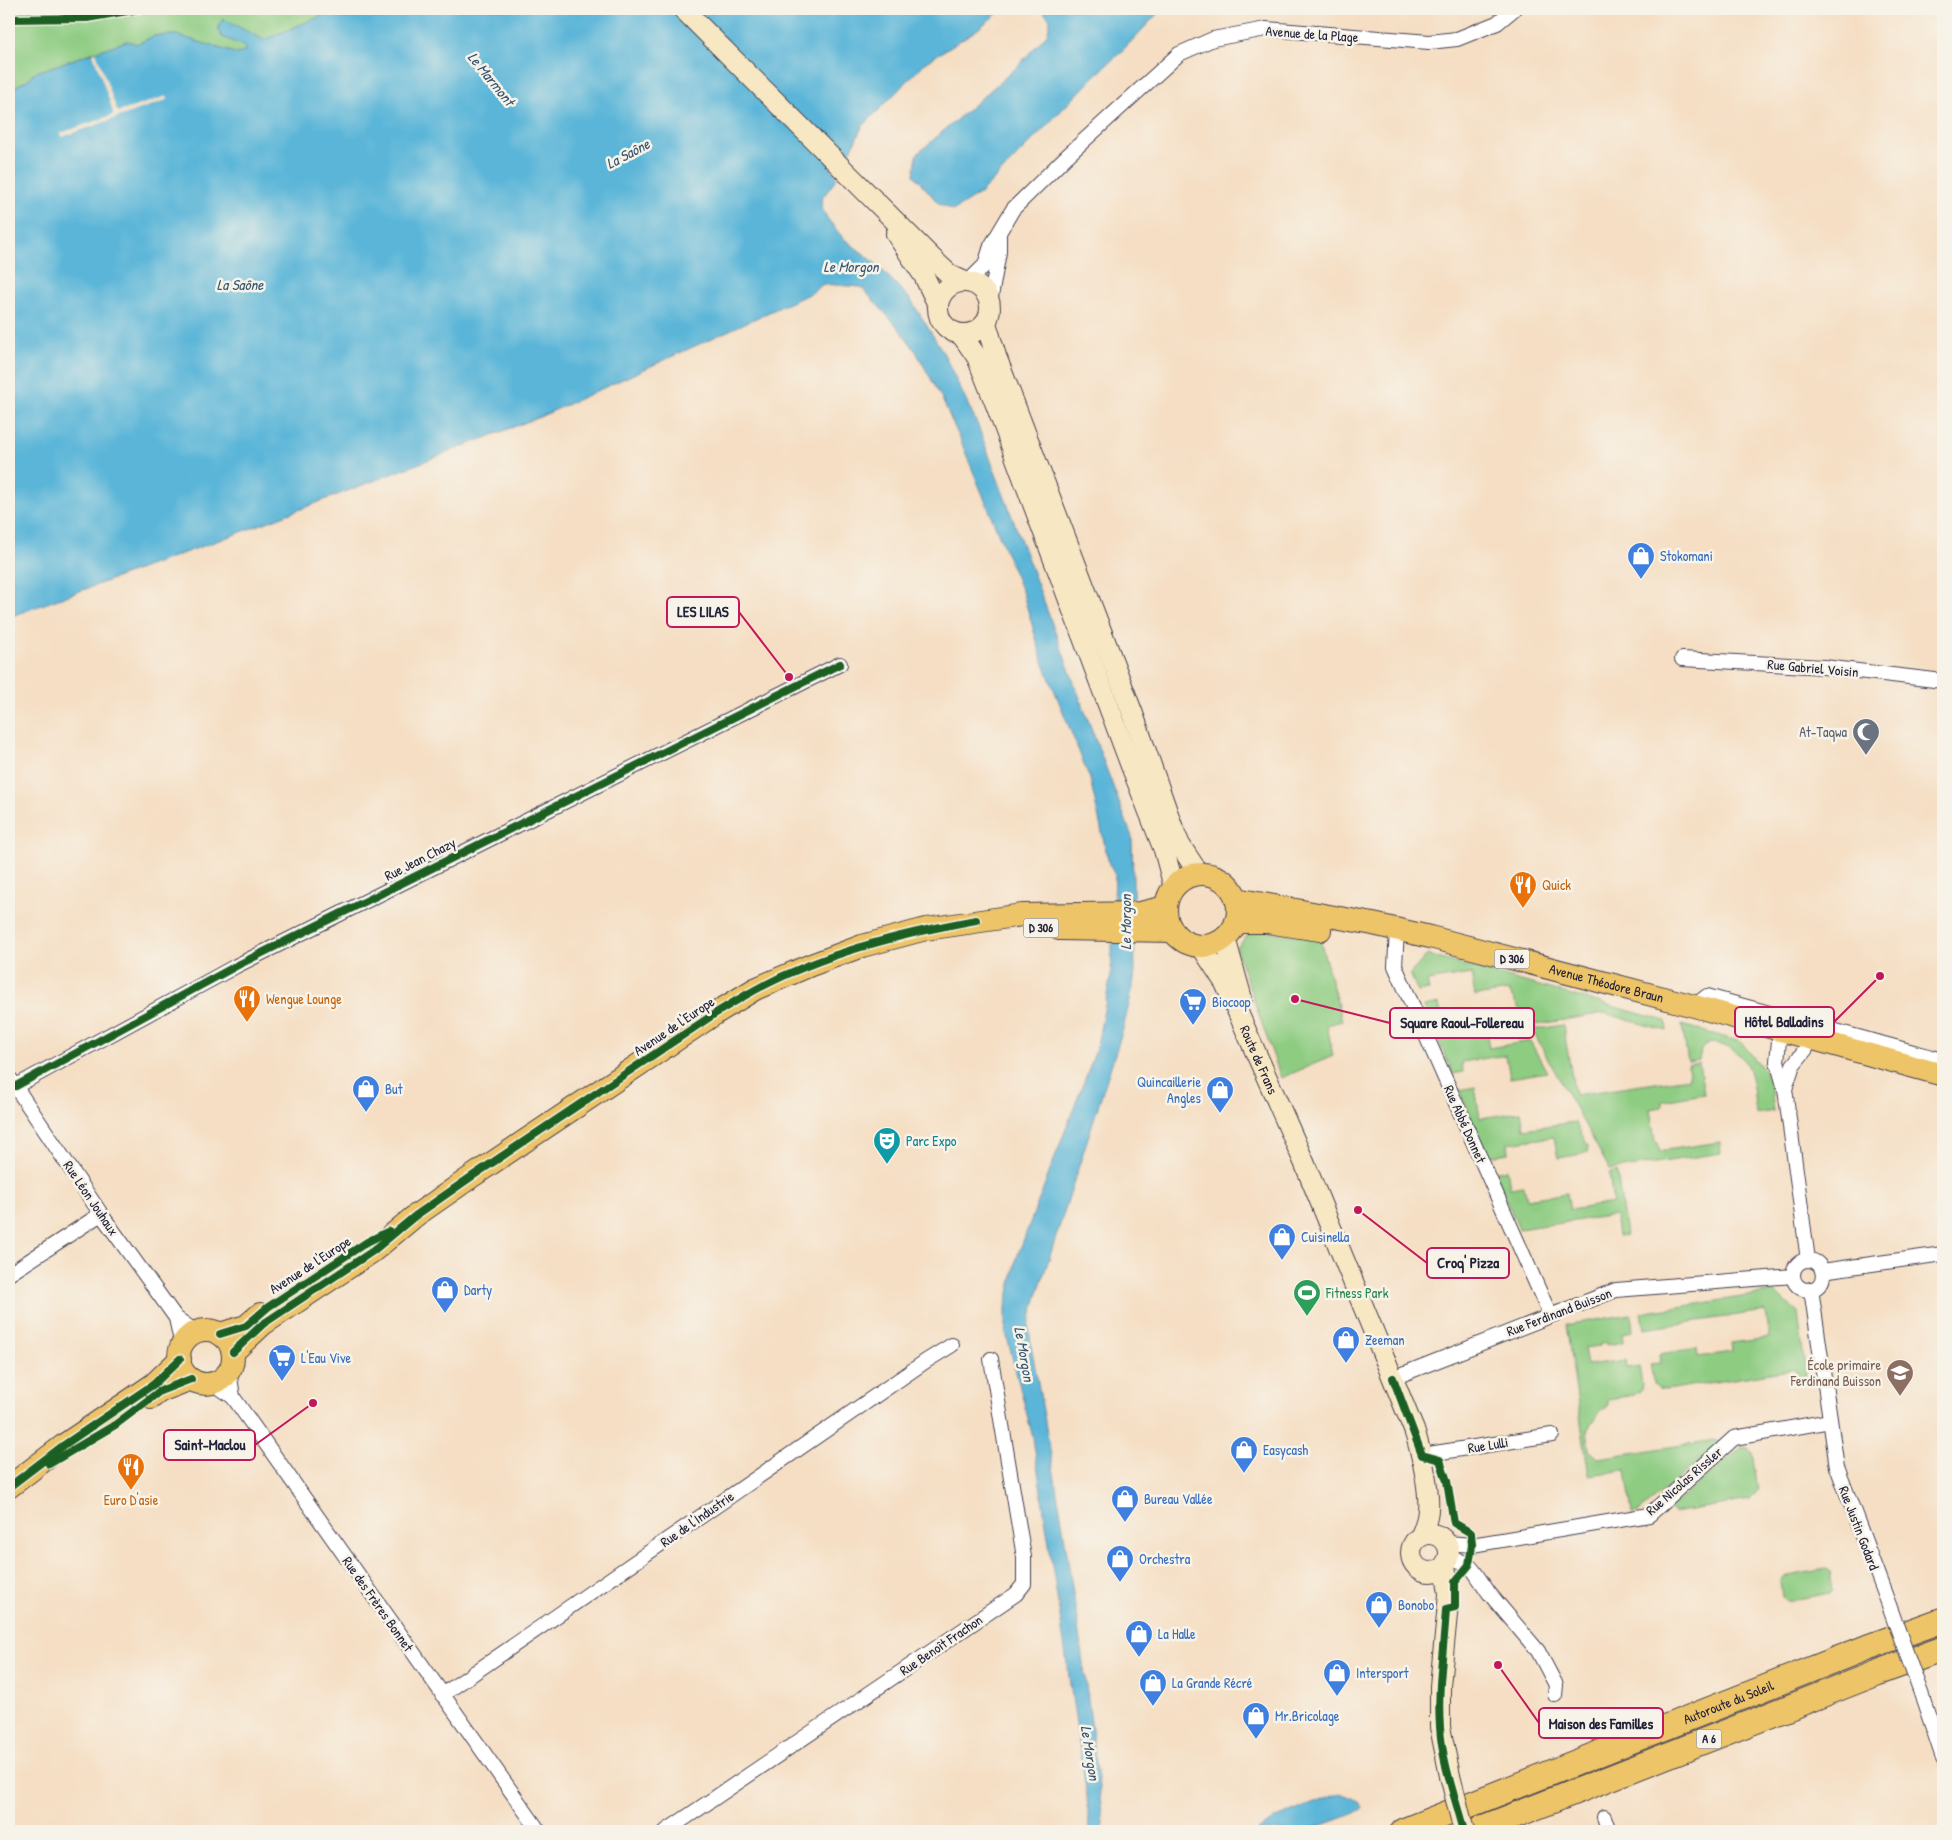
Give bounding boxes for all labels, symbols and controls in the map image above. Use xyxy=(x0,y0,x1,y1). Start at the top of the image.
street label: Avenue de la Plage xyxy=(1265,21,1360,47)
water label: Le Marmont xyxy=(463,47,521,112)
water label: La Saône xyxy=(602,133,654,174)
water label: Le Morgon xyxy=(823,256,880,277)
water label: La Saône xyxy=(217,274,264,295)
shop icon: Stokomani xyxy=(1626,541,1656,580)
place label: Stokomani xyxy=(1660,546,1713,565)
callout: LES LILAS xyxy=(667,597,739,627)
text: LES LILAS xyxy=(677,601,729,622)
street label: Rue Gabriel Voisin xyxy=(1767,654,1859,681)
mosque icon: At-Taqwa xyxy=(1851,717,1881,756)
place label: At-Taqwa xyxy=(1799,722,1848,742)
street label: Rue Jean Chazy xyxy=(381,832,459,886)
restaurant icon: Quick xyxy=(1508,870,1538,909)
place label: Quick xyxy=(1542,875,1571,894)
water label: Le Morgon xyxy=(1115,893,1136,950)
road number: D 306 xyxy=(1024,918,1058,938)
road number: D 306 xyxy=(1494,950,1530,969)
street label: Avenue Théodore Braun xyxy=(1547,959,1666,1007)
restaurant icon: Wengue Lounge xyxy=(232,984,262,1023)
supermarket icon: Biocoop xyxy=(1178,987,1208,1026)
place label: Wengue Lounge xyxy=(266,989,342,1009)
street label: Avenue de l'Europe xyxy=(630,991,719,1060)
place label: Biocoop xyxy=(1212,992,1251,1012)
callout: Hôtel Balladins xyxy=(1735,1007,1834,1037)
callout: Square Raoul-Follereau xyxy=(1390,1008,1534,1038)
text: Hôtel Balladins xyxy=(1744,1011,1824,1032)
text: Square Raoul-Follereau xyxy=(1400,1012,1525,1034)
street label: Route de Frans xyxy=(1236,1022,1283,1097)
place label: Quincaillerie Angles xyxy=(1137,1072,1201,1108)
shop icon: But xyxy=(351,1074,381,1113)
shop icon: Quincaillerie Angles xyxy=(1205,1075,1235,1114)
place label: But xyxy=(385,1079,403,1098)
street label: Rue Abbé Donnet xyxy=(1440,1082,1491,1166)
theatre icon: Parc Expo xyxy=(872,1126,902,1165)
place label: Parc Expo xyxy=(906,1131,957,1151)
street label: Rue Léon Jouhaux xyxy=(59,1157,123,1239)
shop icon: Cuisinella xyxy=(1267,1222,1297,1261)
place label: Cuisinella xyxy=(1301,1227,1350,1246)
street label: Avenue de l'Europe xyxy=(265,1231,355,1299)
callout: Croq' Pizza xyxy=(1427,1248,1509,1278)
text: Croq' Pizza xyxy=(1437,1252,1499,1274)
shop icon: Darty xyxy=(430,1275,460,1314)
sports icon: Fitness Park xyxy=(1292,1278,1322,1317)
place label: Darty xyxy=(464,1280,492,1300)
place label: Fitness Park xyxy=(1325,1283,1389,1302)
street label: Rue Ferdinand Buisson xyxy=(1504,1283,1614,1340)
water label: Le Morgon xyxy=(1009,1325,1040,1384)
shop icon: Zeeman xyxy=(1331,1325,1361,1364)
place label: Zeeman xyxy=(1365,1330,1405,1349)
supermarket icon: L'Eau Vive xyxy=(267,1343,297,1382)
place label: L'Eau Vive xyxy=(301,1348,352,1367)
place label: École primaire Ferdinand Buisson xyxy=(1790,1355,1881,1390)
school or university icon: École primaire Ferdinand Buisson xyxy=(1885,1358,1915,1397)
callout: Saint-Maclou xyxy=(164,1430,255,1460)
street label: Rue Lulli xyxy=(1466,1432,1510,1457)
text: Saint-Maclou xyxy=(175,1434,246,1455)
shop icon: Easycash xyxy=(1229,1435,1259,1474)
place label: Easycash xyxy=(1263,1440,1308,1460)
street label: Rue Nicolas Rissler xyxy=(1642,1442,1726,1519)
restaurant icon: Euro D'asie xyxy=(116,1452,146,1491)
street label: Rue Justin Godard xyxy=(1835,1483,1884,1573)
shop icon: Bureau Vallée xyxy=(1110,1484,1140,1523)
street label: Rue de l'Industrie xyxy=(656,1486,738,1551)
place label: Bureau Vallée xyxy=(1144,1489,1213,1508)
place label: Euro D'asie xyxy=(104,1490,159,1509)
shop icon: Orchestra xyxy=(1105,1544,1135,1583)
place label: Orchestra xyxy=(1139,1549,1191,1568)
street label: Rue des Frères Bonnet xyxy=(339,1552,418,1655)
shop icon: Bonobo xyxy=(1364,1590,1394,1629)
place label: Bonobo xyxy=(1398,1595,1434,1614)
street label: Rue Benoît Frachon xyxy=(896,1610,986,1679)
shop icon: La Halle xyxy=(1124,1619,1154,1658)
place label: La Halle xyxy=(1158,1624,1196,1643)
shop icon: Intersport xyxy=(1322,1658,1352,1697)
place label: Intersport xyxy=(1356,1663,1409,1683)
shop icon: La Grande Récré xyxy=(1138,1668,1168,1707)
place label: La Grande Récré xyxy=(1172,1673,1253,1692)
street label: Autoroute du Soleil xyxy=(1680,1675,1777,1728)
shop icon: Mr.Bricolage xyxy=(1241,1701,1271,1740)
place label: Mr.Bricolage xyxy=(1275,1706,1340,1726)
callout: Maison des Familles xyxy=(1539,1708,1663,1738)
text: Maison des Familles xyxy=(1549,1713,1653,1734)
water label: Le Morgon xyxy=(1076,1724,1105,1783)
road number: A 6 xyxy=(1696,1730,1722,1748)

